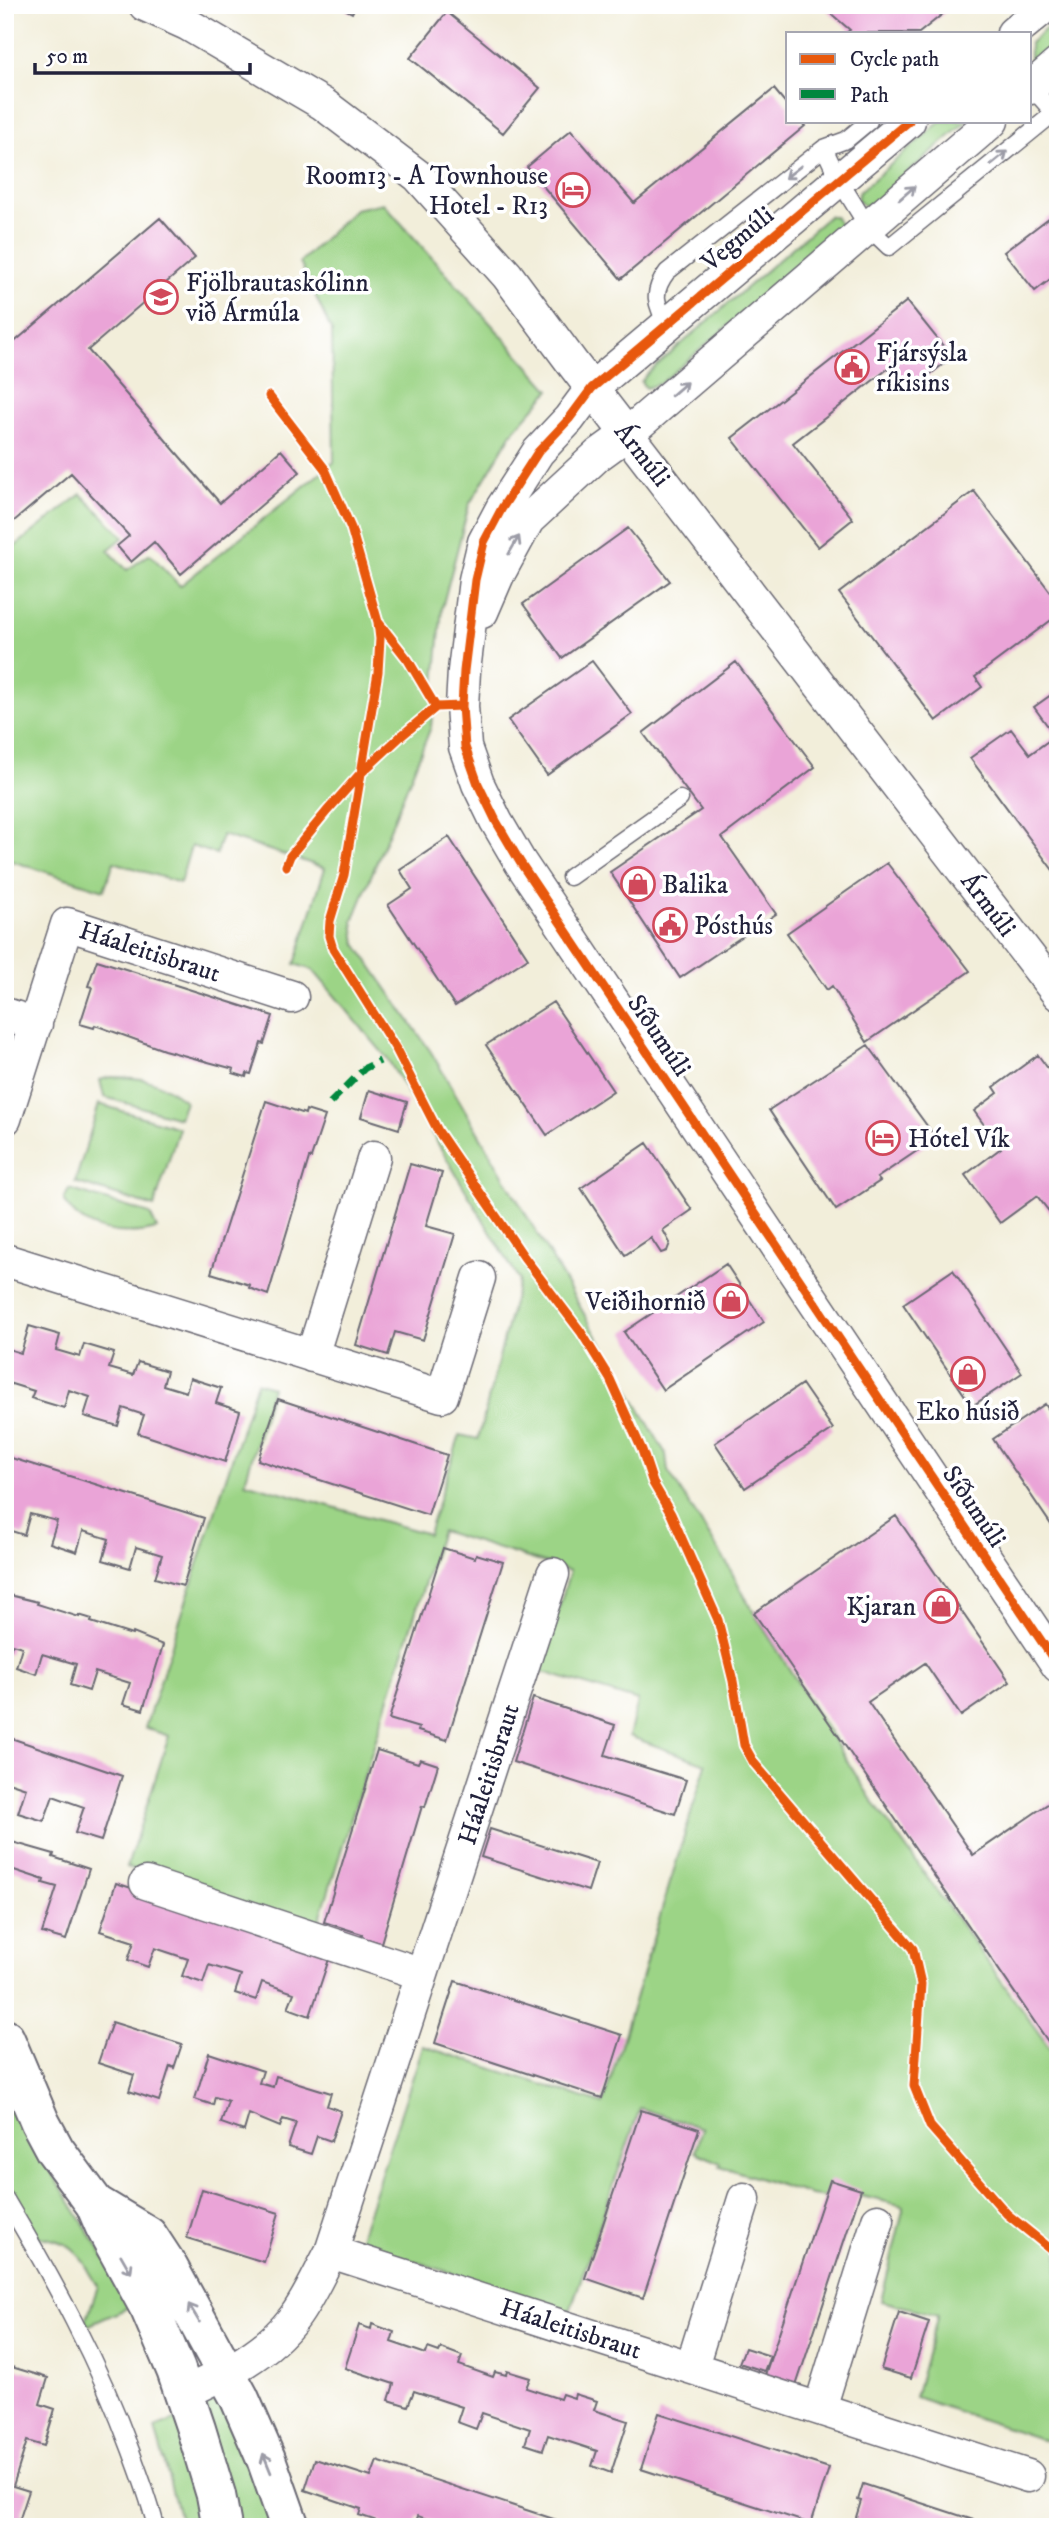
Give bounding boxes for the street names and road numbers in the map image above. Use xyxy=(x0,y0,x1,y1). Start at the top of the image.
street label: Vegmúli xyxy=(694,199,781,280)
street label: Ármúli xyxy=(606,415,678,494)
street label: Ármúli xyxy=(953,865,1024,944)
street label: Háaleitisbraut xyxy=(75,914,224,991)
street label: Síðumúli xyxy=(619,988,698,1083)
street label: Síðumúli xyxy=(934,1459,1013,1554)
street label: Háaleitisbraut xyxy=(451,1700,528,1849)
street label: Háaleitisbraut xyxy=(496,2291,645,2368)

